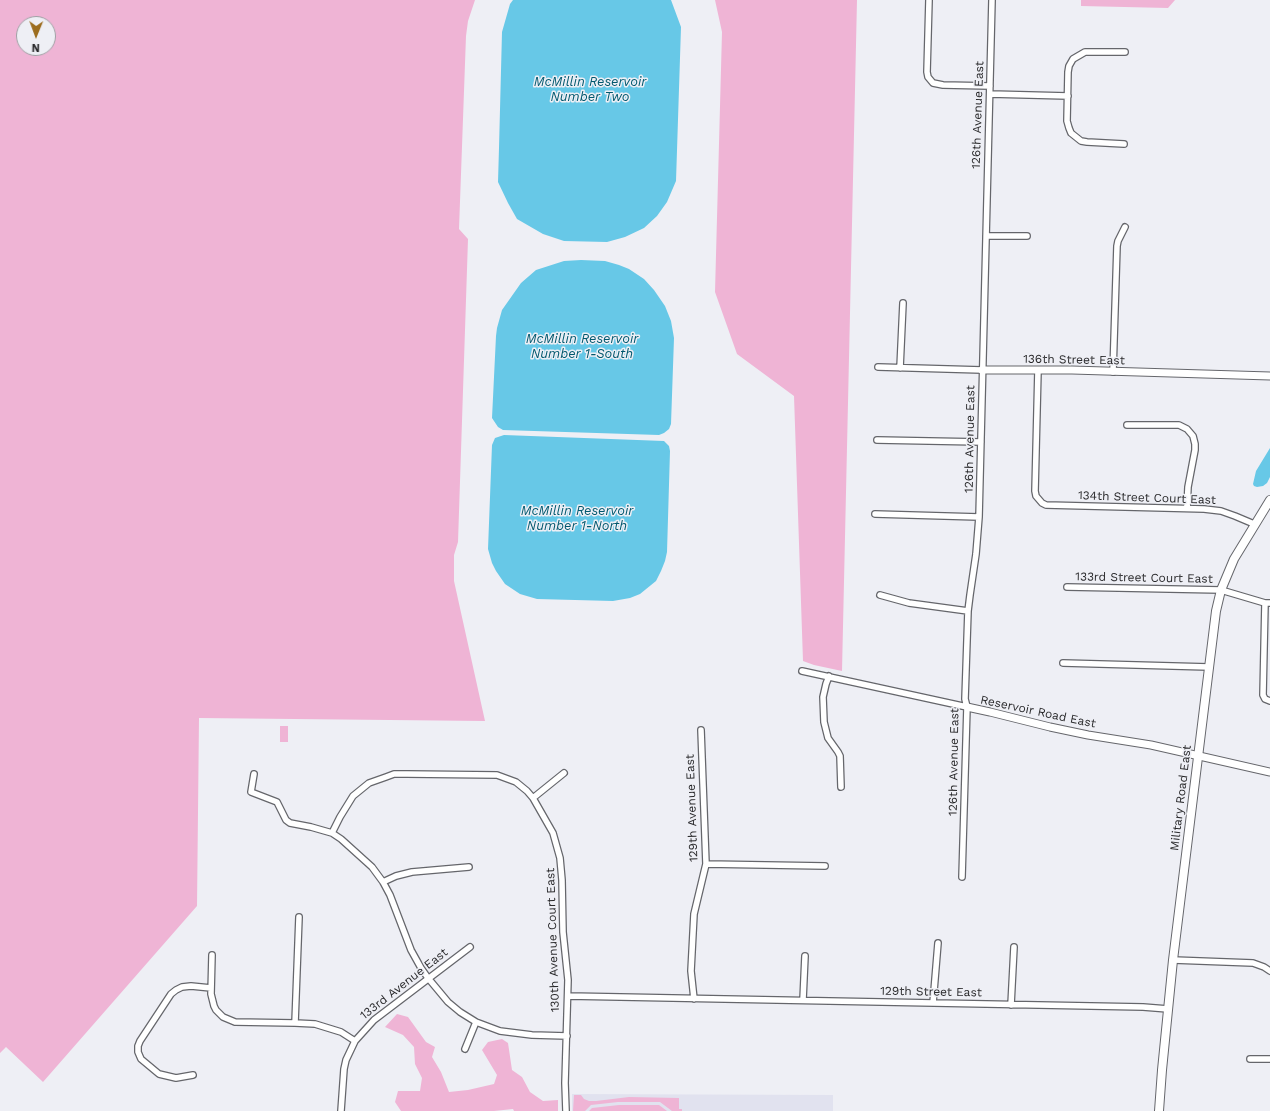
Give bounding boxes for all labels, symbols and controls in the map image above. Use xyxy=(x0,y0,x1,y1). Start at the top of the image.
north arrow xyxy=(16,16,56,56)
text: N xyxy=(32,41,40,54)
street label: 126th Avenue East xyxy=(969,61,987,169)
water label: McMillin Reservoir Number Two xyxy=(534,74,646,105)
water label: McMillin Reservoir Number 1-South xyxy=(526,331,638,362)
street label: 136th Street East xyxy=(1023,352,1125,368)
street label: 126th Avenue East xyxy=(962,385,978,493)
street label: 134th Street Court East xyxy=(1078,488,1216,508)
water label: McMillin Reservoir Number 1-North xyxy=(521,503,633,534)
street label: 133rd Street Court East xyxy=(1075,570,1213,586)
street label: Reservoir Road East xyxy=(979,693,1097,731)
street label: 126th Avenue East xyxy=(946,708,962,816)
street label: Military Road East xyxy=(1167,744,1195,852)
street label: 129th Avenue East xyxy=(683,754,701,862)
street label: 130th Avenue Court East xyxy=(543,868,563,1012)
street label: 133rd Avenue East xyxy=(357,945,451,1023)
street label: 129th Street East xyxy=(880,984,982,1000)

